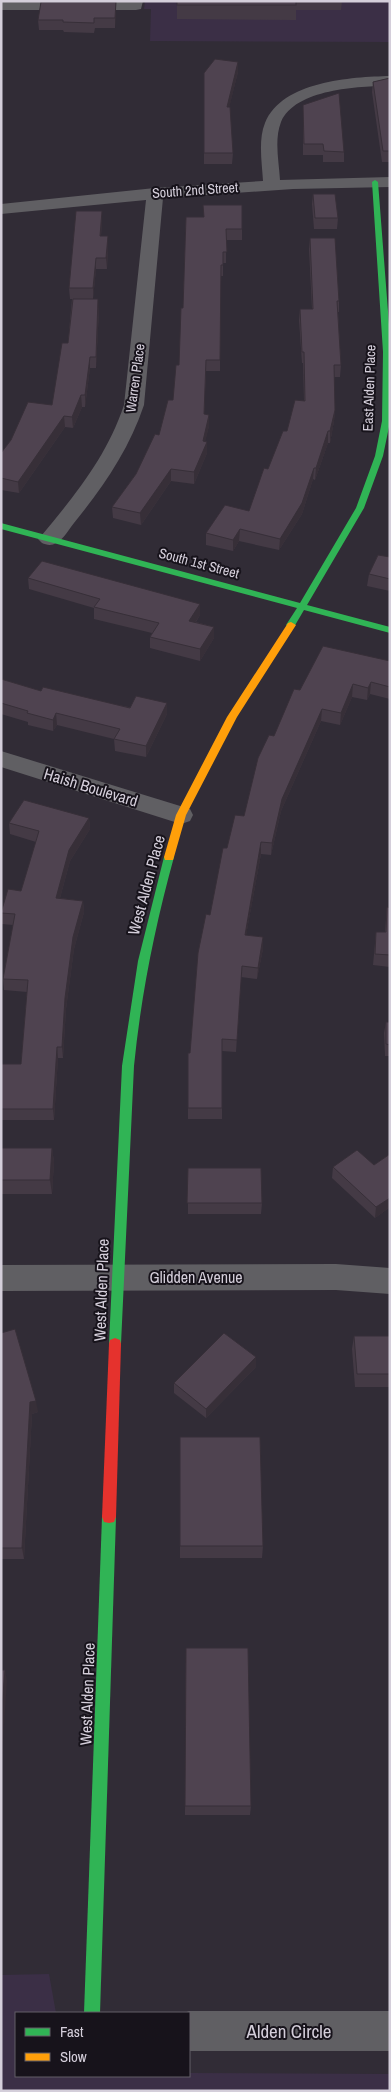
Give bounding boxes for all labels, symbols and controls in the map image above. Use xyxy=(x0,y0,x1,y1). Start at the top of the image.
street label: South 2nd Street xyxy=(151,178,239,202)
street label: Warren Place xyxy=(121,343,149,413)
street label: East Alden Place xyxy=(358,344,380,432)
street label: South 1st Street xyxy=(157,544,241,582)
street label: Haish Boulevard xyxy=(41,762,141,812)
street label: West Alden Place xyxy=(122,833,170,937)
street label: West Alden Place xyxy=(88,1238,114,1342)
street label: Glidden Avenue xyxy=(149,1266,243,1288)
street label: West Alden Place xyxy=(74,1642,100,1746)
legend xyxy=(15,2012,190,2077)
street label: Alden Circle xyxy=(246,2018,331,2044)
text: Fast xyxy=(60,2021,84,2042)
text: Slow xyxy=(60,2046,87,2067)

